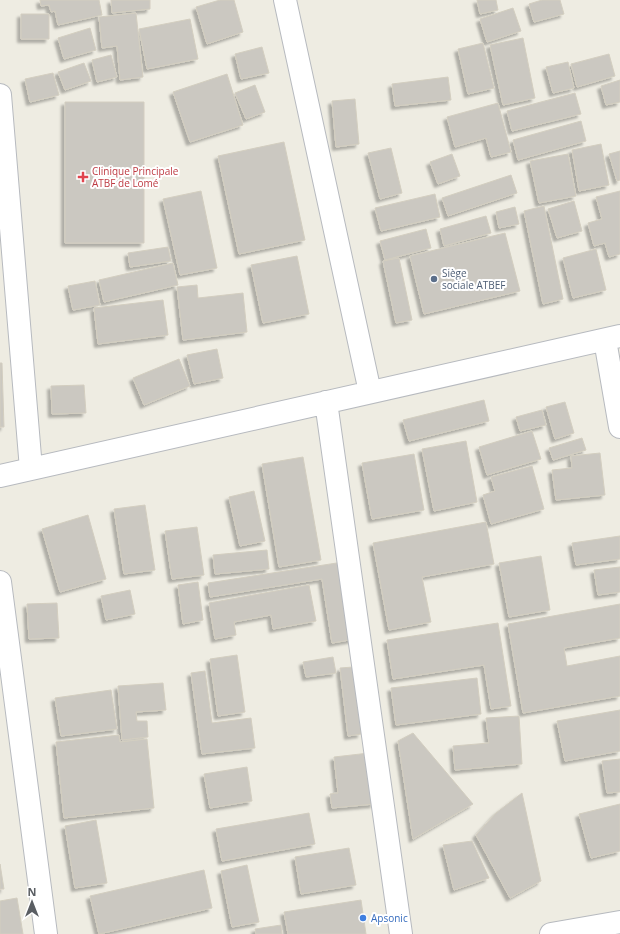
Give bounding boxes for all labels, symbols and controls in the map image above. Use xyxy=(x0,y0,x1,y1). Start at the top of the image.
place label: Clinique Principale ATBF de Lomé xyxy=(92,164,179,190)
marker: Clinique Principale ATBF de Lomé xyxy=(77,171,89,183)
place label: Siège sociale ATBEF xyxy=(442,266,505,292)
marker: Siège sociale ATBEF xyxy=(429,274,439,284)
north arrow xyxy=(12,882,52,922)
text: N xyxy=(28,884,36,899)
place label: Apsonic xyxy=(371,911,408,925)
marker: Apsonic xyxy=(358,913,368,923)

